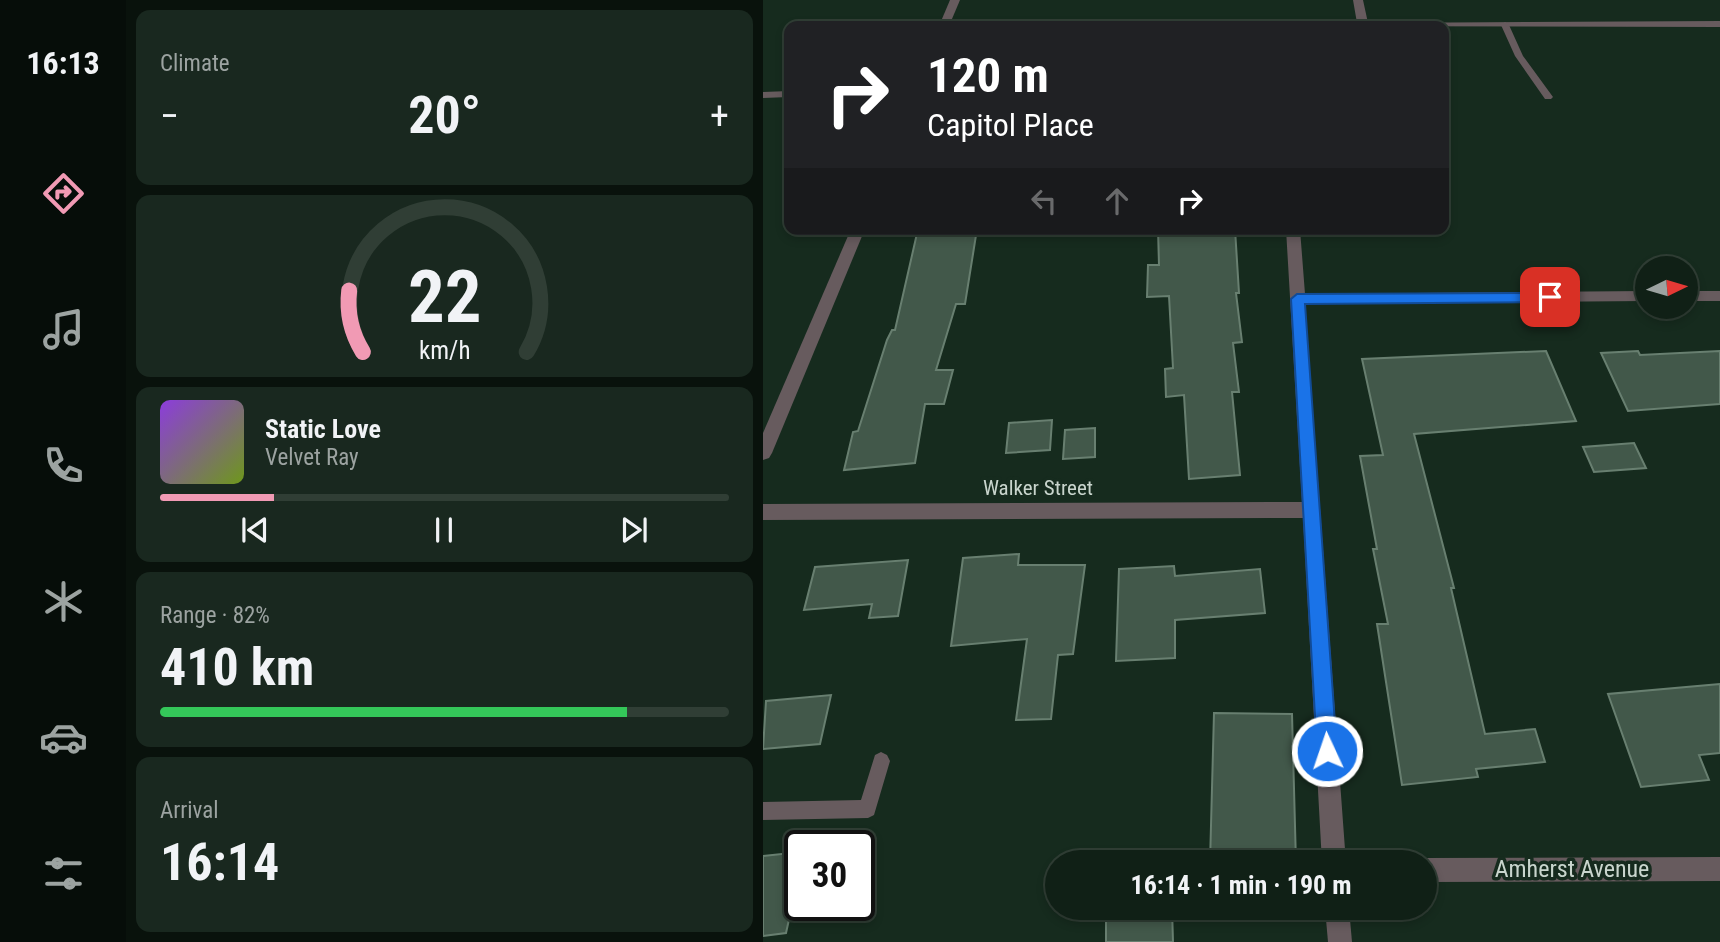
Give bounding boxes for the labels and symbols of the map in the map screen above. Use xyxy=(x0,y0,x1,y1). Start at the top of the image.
north arrow xyxy=(1635,256,1697,318)
pin xyxy=(1520,267,1580,327)
street label: Walker Street xyxy=(983,476,1093,500)
position arrow xyxy=(1290,714,1364,788)
speed limit sign: 30 xyxy=(784,830,875,921)
street label: Amherst Avenue xyxy=(1495,855,1649,883)

